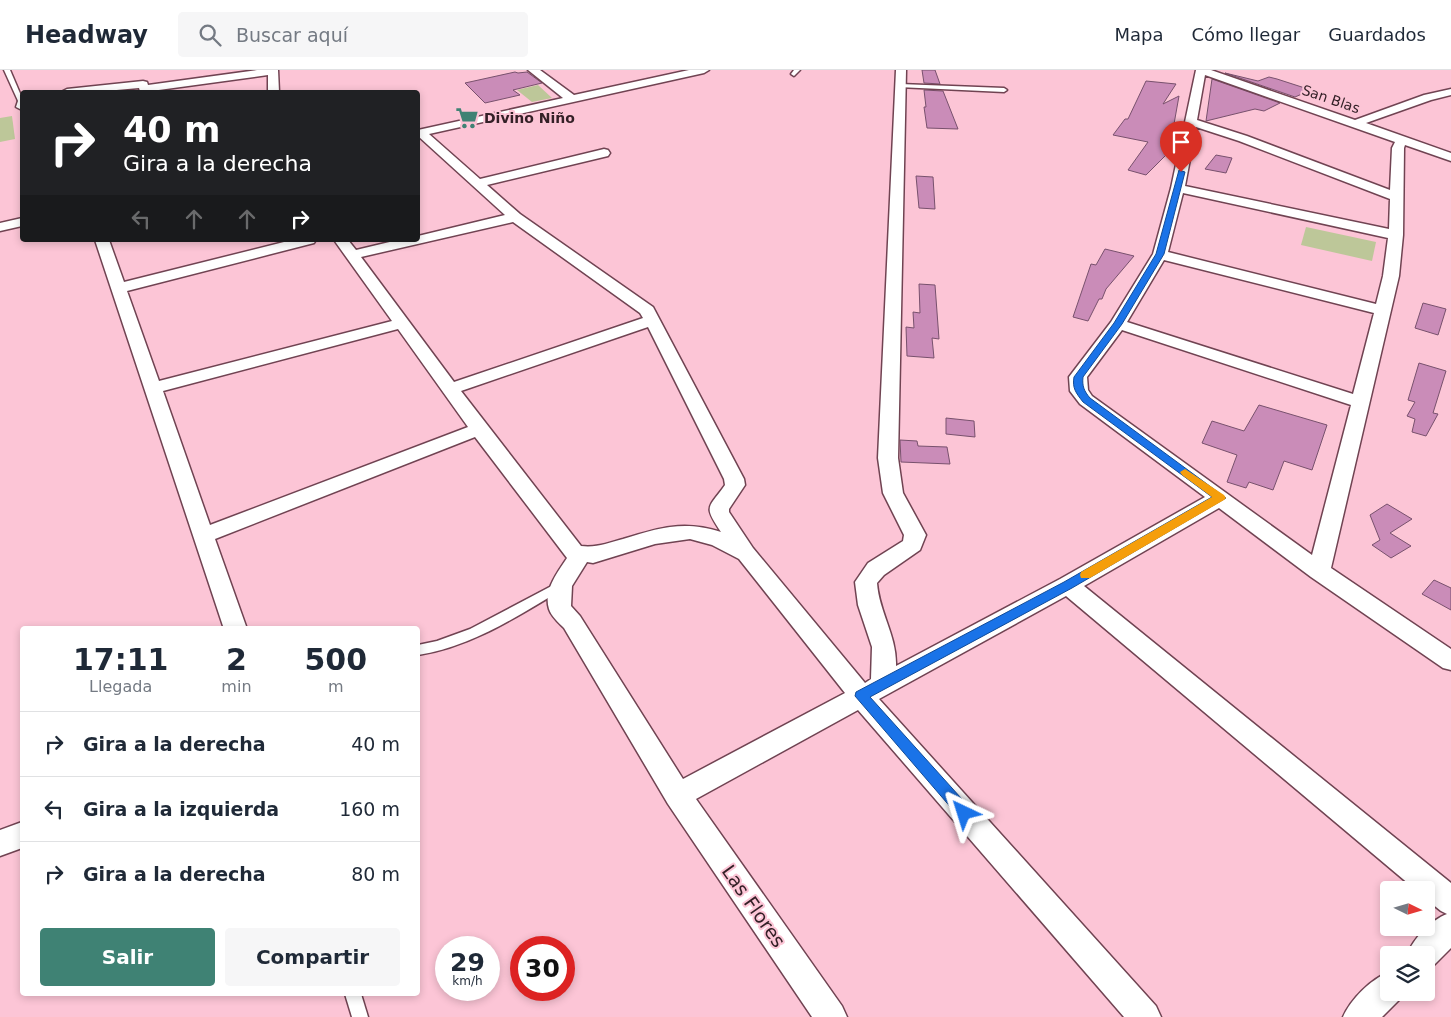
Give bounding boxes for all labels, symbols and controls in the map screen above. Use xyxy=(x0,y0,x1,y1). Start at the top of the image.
search box xyxy=(178,12,528,57)
text: Headway xyxy=(25,21,148,49)
icon: search xyxy=(196,21,224,49)
text: Buscar aquí xyxy=(236,24,348,46)
text: Mapa xyxy=(1114,24,1163,45)
text: Cómo llegar xyxy=(1191,24,1300,45)
text: Guardados xyxy=(1328,24,1426,45)
street label: San Blas xyxy=(1300,82,1362,116)
supermarket icon: Divino Niño xyxy=(454,105,480,131)
icon: right xyxy=(40,110,105,175)
text: 40 m xyxy=(123,110,220,150)
place label: Divino Niño xyxy=(484,110,575,126)
pin xyxy=(1160,121,1202,172)
icon: arrive xyxy=(1167,128,1195,156)
text: Gira a la derecha xyxy=(123,151,312,176)
icon: left xyxy=(127,205,155,233)
icon: ahead xyxy=(180,205,208,233)
icon: ahead xyxy=(233,205,261,233)
icon: right xyxy=(286,205,314,233)
text: 17:11 xyxy=(73,642,168,677)
text: 2 xyxy=(226,642,247,677)
text: 500 xyxy=(304,642,367,677)
text: Llegada xyxy=(89,677,152,696)
text: min xyxy=(221,677,252,696)
text: m xyxy=(328,677,344,696)
icon: right xyxy=(40,730,68,758)
text: Gira a la derecha xyxy=(83,733,266,755)
text: 40 m xyxy=(351,733,400,755)
position arrow xyxy=(937,786,989,838)
icon: left xyxy=(40,795,68,823)
text: Gira a la izquierda xyxy=(83,798,279,820)
text: 160 m xyxy=(339,798,400,820)
icon: right xyxy=(40,860,68,888)
street label: Las Flores xyxy=(718,861,790,951)
text: Gira a la derecha xyxy=(83,863,266,885)
text: 80 m xyxy=(351,863,400,885)
north arrow xyxy=(1380,881,1435,936)
map controls xyxy=(1380,881,1435,1001)
button: Salir xyxy=(40,928,215,986)
button: Compartir xyxy=(225,928,400,986)
speed limit sign: 30 xyxy=(510,936,575,1001)
button: layers xyxy=(1380,946,1435,1001)
text: 29 xyxy=(450,948,485,977)
text: km/h xyxy=(452,974,483,988)

